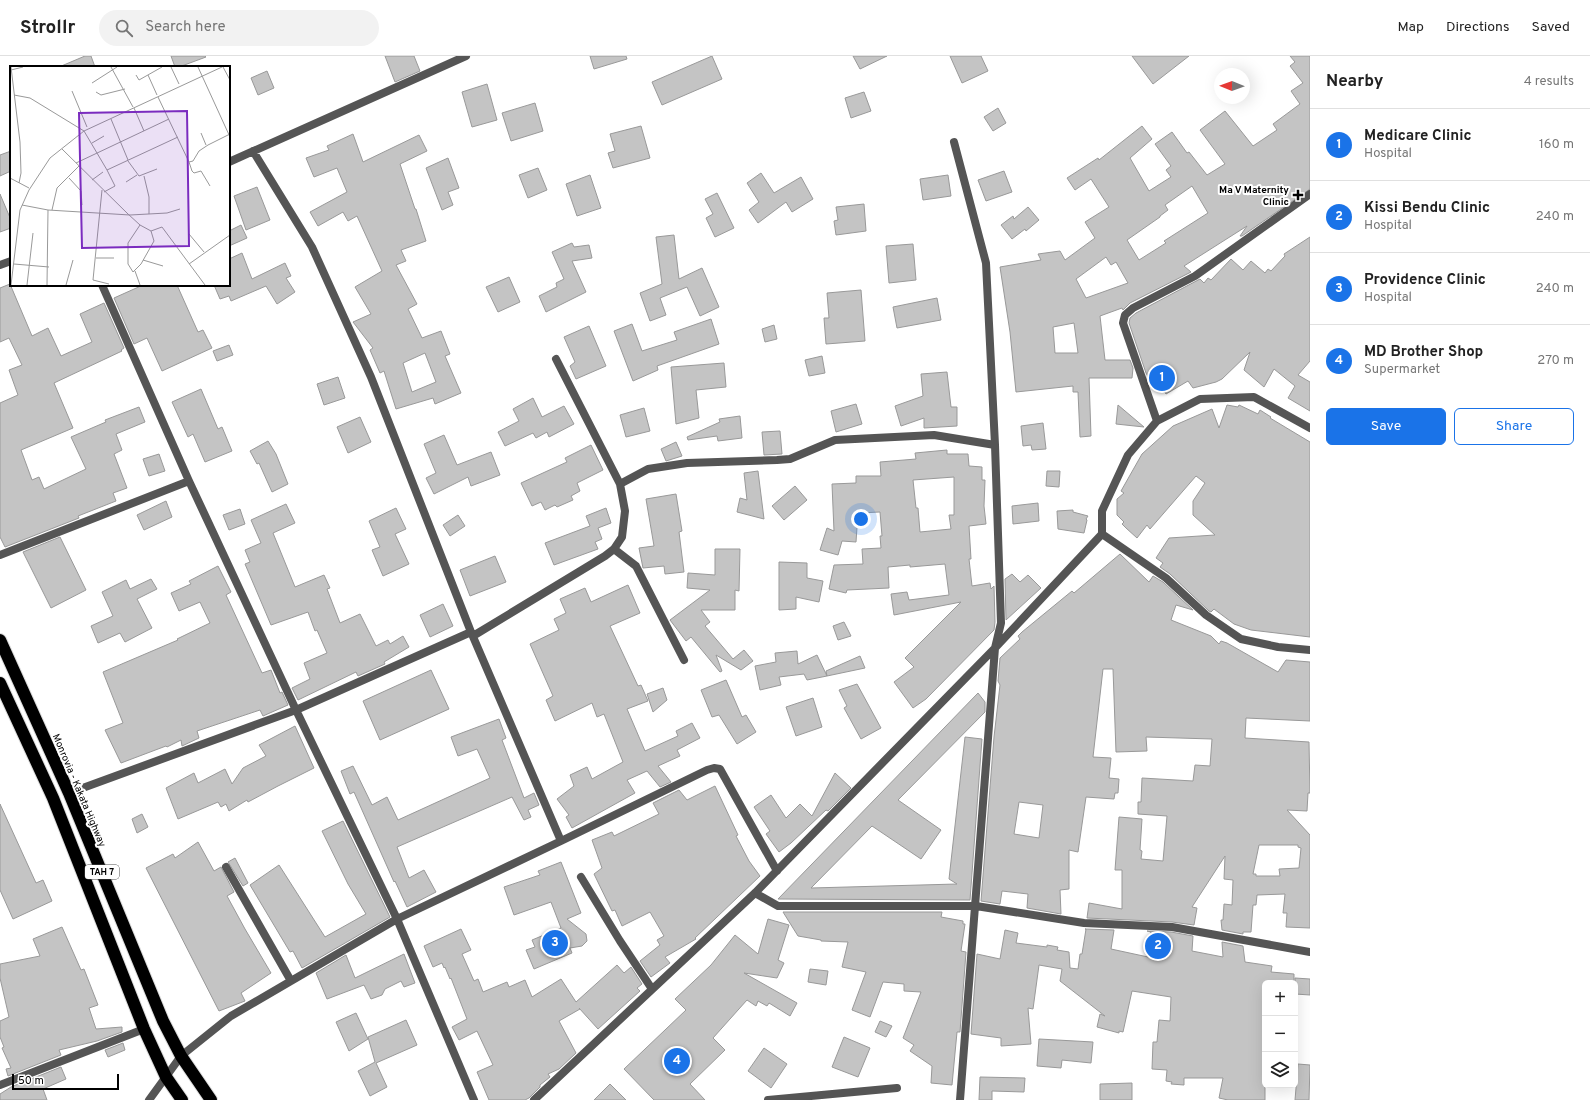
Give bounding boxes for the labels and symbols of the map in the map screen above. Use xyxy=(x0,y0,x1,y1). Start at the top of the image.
inset map xyxy=(10,66,230,286)
north arrow xyxy=(1214,68,1250,104)
place label: Ma V Maternity Clinic xyxy=(1219,184,1289,209)
marker: Ma V Maternity Clinic xyxy=(1292,189,1304,201)
pin: 1 xyxy=(1149,363,1175,393)
your location xyxy=(851,509,871,529)
street label: Monrovia - Kakata Highway xyxy=(49,732,108,849)
road number: TAH 7 xyxy=(85,865,119,879)
pin: 3 xyxy=(542,928,568,958)
pin: 2 xyxy=(1145,931,1171,961)
pin: 4 xyxy=(664,1046,690,1076)
scale bar xyxy=(12,1072,119,1091)

